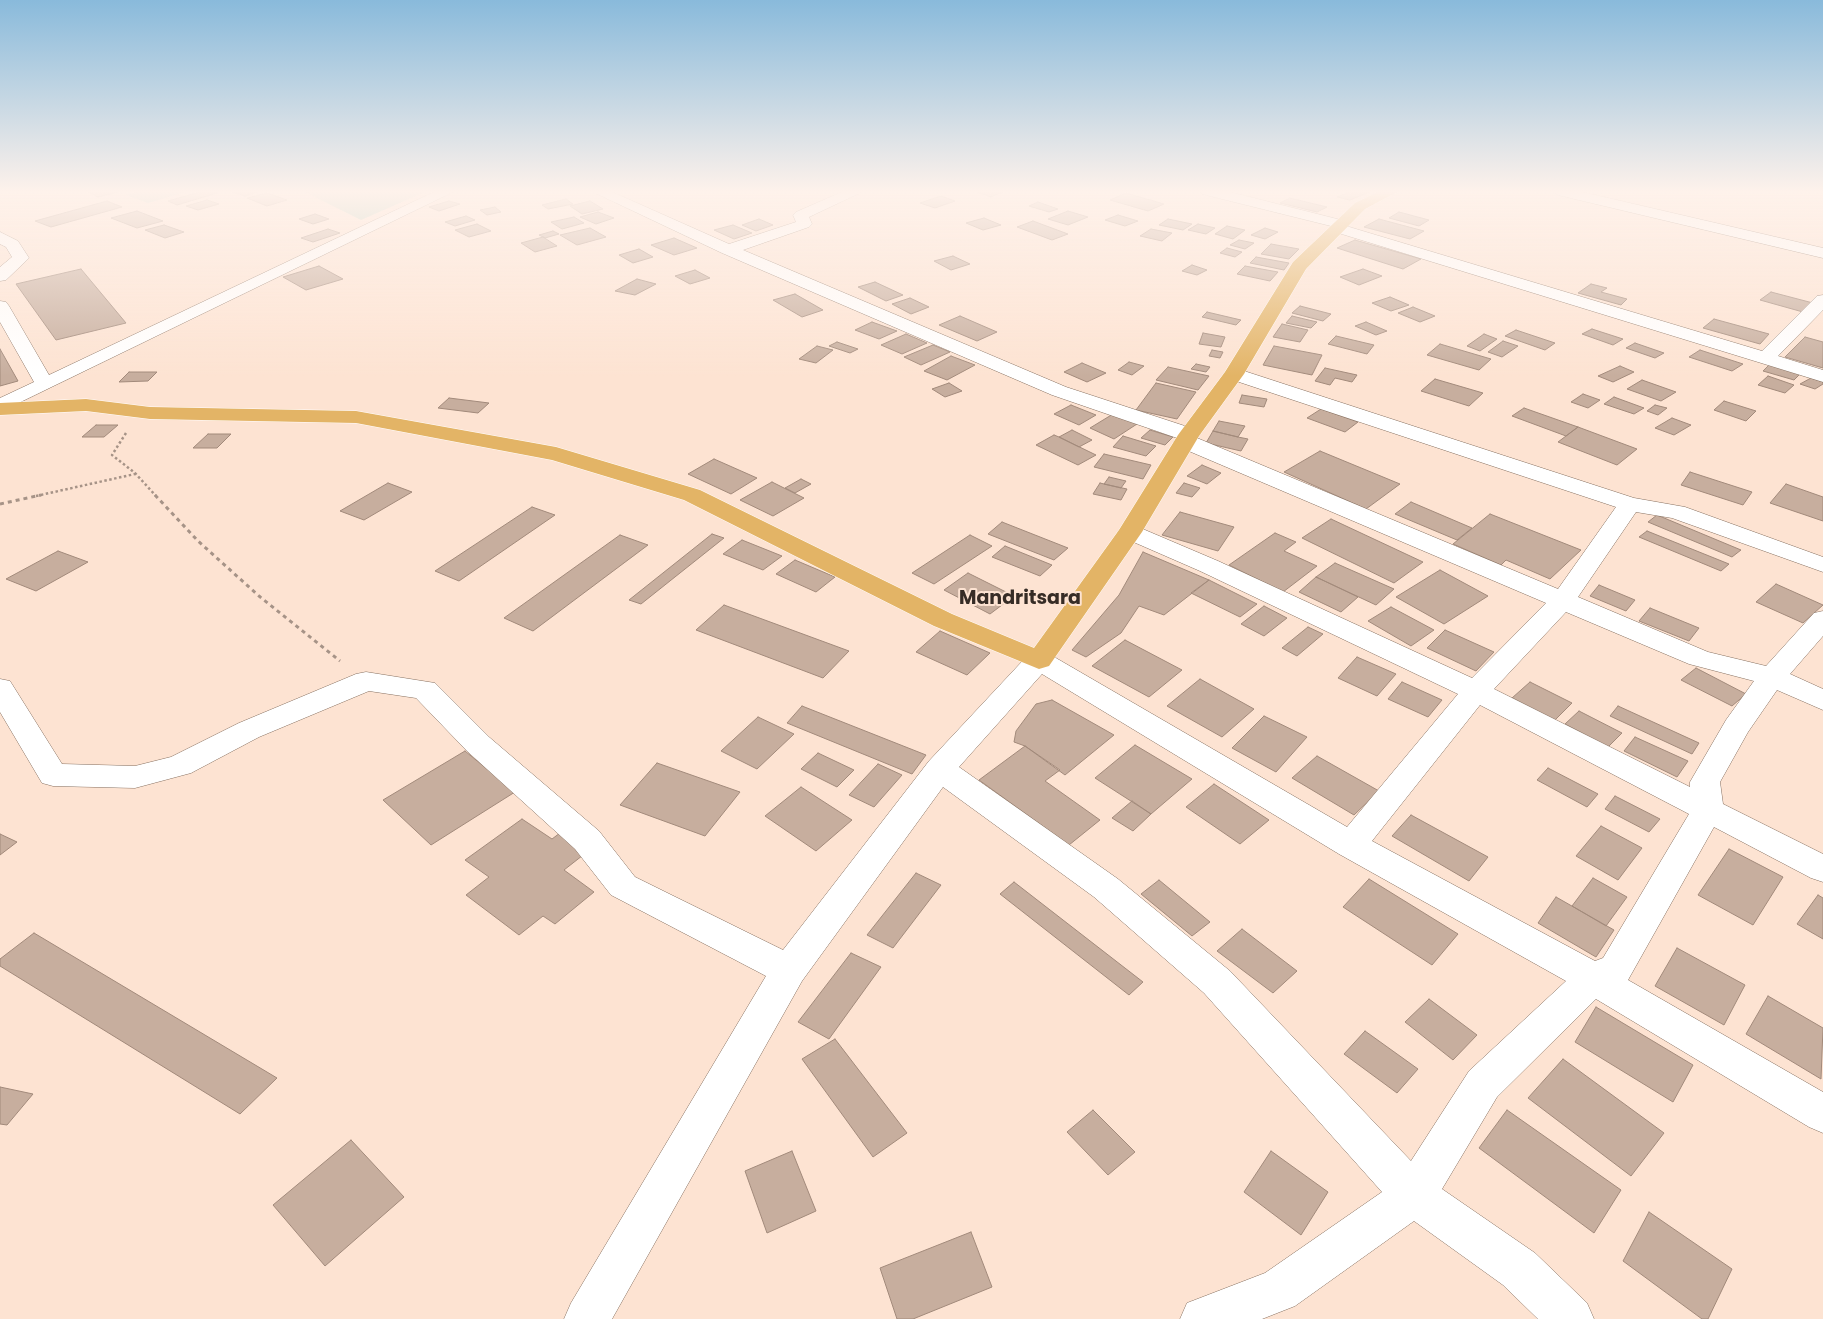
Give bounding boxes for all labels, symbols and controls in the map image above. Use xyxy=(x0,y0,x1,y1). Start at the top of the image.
district label: Mandritsara xyxy=(959,588,1081,610)

